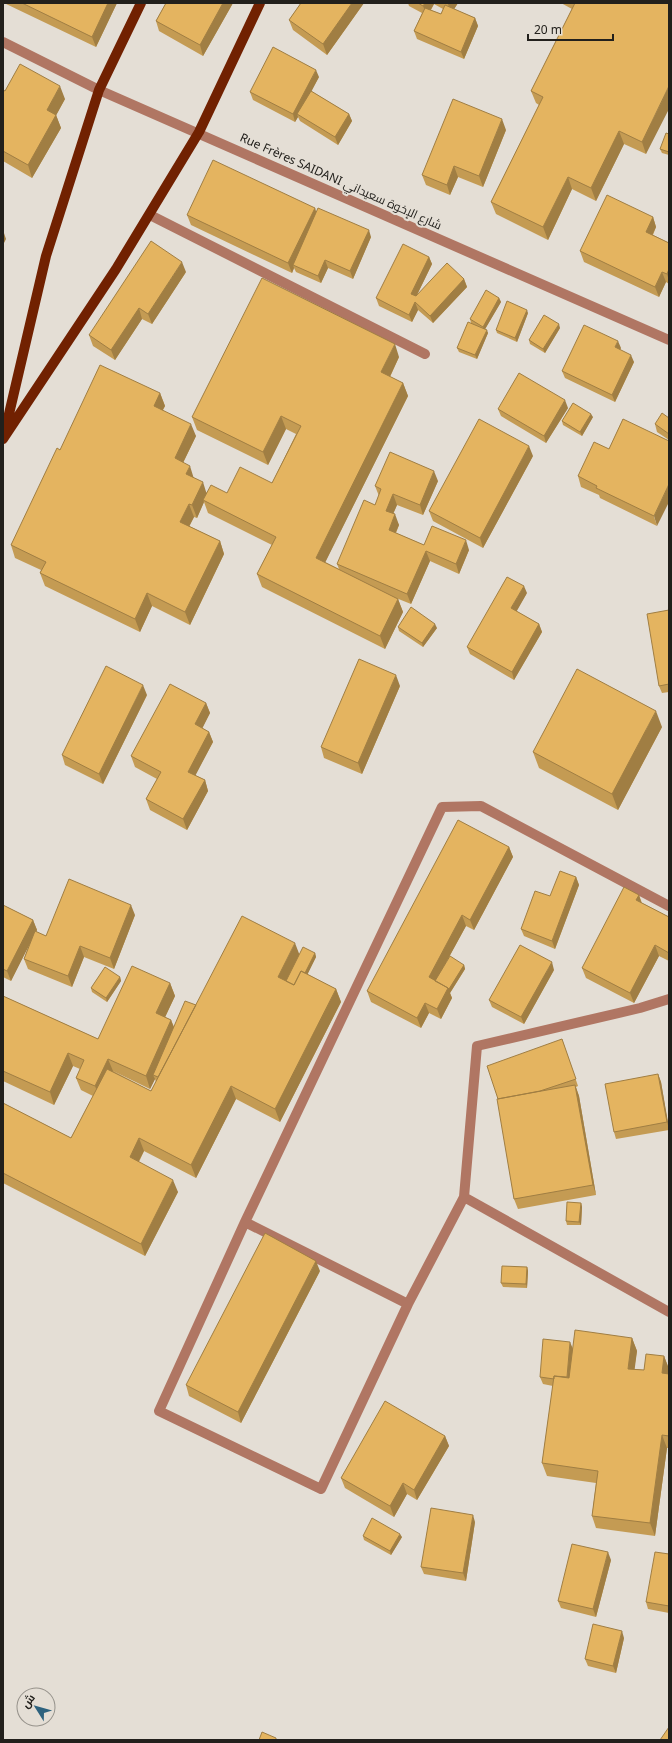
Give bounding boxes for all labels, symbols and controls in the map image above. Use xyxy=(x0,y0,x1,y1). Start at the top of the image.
scale bar xyxy=(528,16,613,42)
text: 20 m xyxy=(534,21,562,38)
street label: Rue Frères SAIDANI شارع الإخوة سعيداني xyxy=(237,129,445,235)
north arrow xyxy=(16,1687,56,1727)
text: ش xyxy=(17,1691,38,1711)

